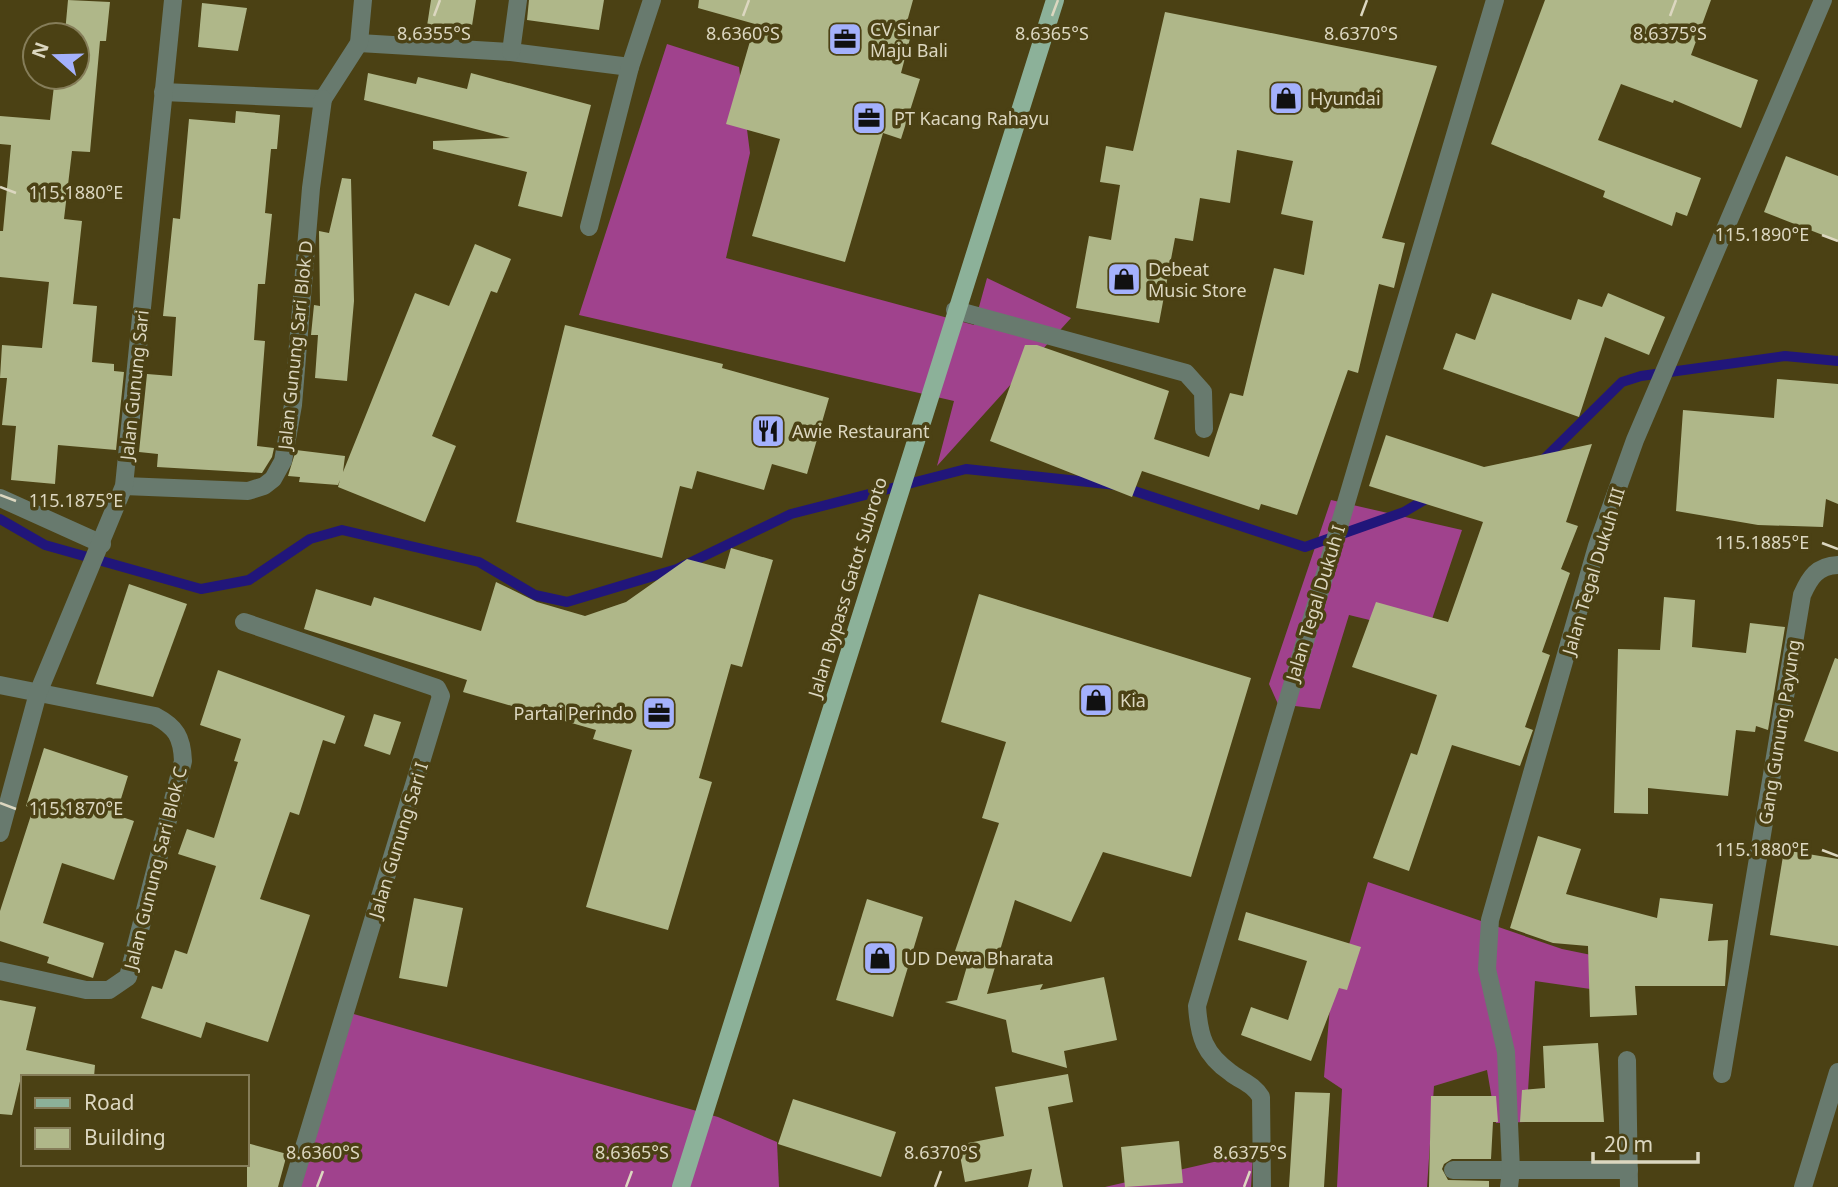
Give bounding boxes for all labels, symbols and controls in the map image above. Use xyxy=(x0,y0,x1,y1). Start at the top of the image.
place label: CV Sinar Maju Bali xyxy=(870,17,948,62)
office icon: CV Sinar Maju Bali xyxy=(826,20,864,58)
north arrow xyxy=(21,21,91,91)
text: 8.6355°S xyxy=(397,21,471,45)
text: 8.6360°S xyxy=(706,21,780,45)
text: 8.6365°S xyxy=(1015,21,1089,45)
text: 8.6370°S xyxy=(1324,21,1398,45)
text: 8.6375°S xyxy=(1633,21,1707,45)
text: N xyxy=(25,38,55,62)
shop icon: Hyundai xyxy=(1267,79,1305,117)
place label: Hyundai xyxy=(1310,86,1381,110)
office icon: PT Kacang Rahayu xyxy=(850,99,888,137)
place label: PT Kacang Rahayu xyxy=(894,106,1049,130)
text: 115.1880°E xyxy=(29,180,123,204)
text: 115.1890°E xyxy=(1715,222,1809,246)
street label: Jalan Gunung Sari Blok D xyxy=(272,239,318,453)
place label: Debeat Music Store xyxy=(1148,257,1247,302)
shop icon: Debeat Music Store xyxy=(1105,260,1143,298)
street label: Jalan Gunung Sari xyxy=(114,309,154,463)
restaurant icon: Awie Restaurant xyxy=(749,412,787,450)
place label: Awie Restaurant xyxy=(792,419,930,443)
street label: Jalan Bypass Gatot Subroto xyxy=(802,474,892,702)
street label: Jalan Tegal Dukuh III xyxy=(1555,484,1630,660)
text: 115.1875°E xyxy=(29,488,123,512)
street label: Jalan Tegal Dukuh I xyxy=(1279,522,1350,686)
text: 115.1885°E xyxy=(1715,530,1809,554)
street label: Gang Gunung Payung xyxy=(1753,638,1805,826)
shop icon: Kia xyxy=(1077,681,1115,719)
place label: Kia xyxy=(1120,688,1146,712)
office icon: Partai Perindo xyxy=(640,694,678,732)
place label: Partai Perindo xyxy=(513,701,634,725)
street label: Jalan Gunung Sari I xyxy=(362,759,433,923)
street label: Jalan Gunung Sari Blok C xyxy=(118,764,192,974)
text: 115.1870°E xyxy=(29,796,123,820)
text: 115.1880°E xyxy=(1715,837,1809,861)
shop icon: UD Dewa Bharata xyxy=(861,939,899,977)
place label: UD Dewa Bharata xyxy=(904,946,1054,970)
legend xyxy=(21,1075,248,1166)
text: Road xyxy=(84,1088,134,1116)
scale bar xyxy=(1593,1120,1698,1164)
text: Building xyxy=(84,1123,166,1151)
text: 20 m xyxy=(1604,1130,1653,1158)
text: 8.6360°S xyxy=(286,1140,360,1164)
text: 8.6365°S xyxy=(595,1140,669,1164)
text: 8.6370°S xyxy=(904,1140,978,1164)
text: 8.6375°S xyxy=(1213,1140,1287,1164)

